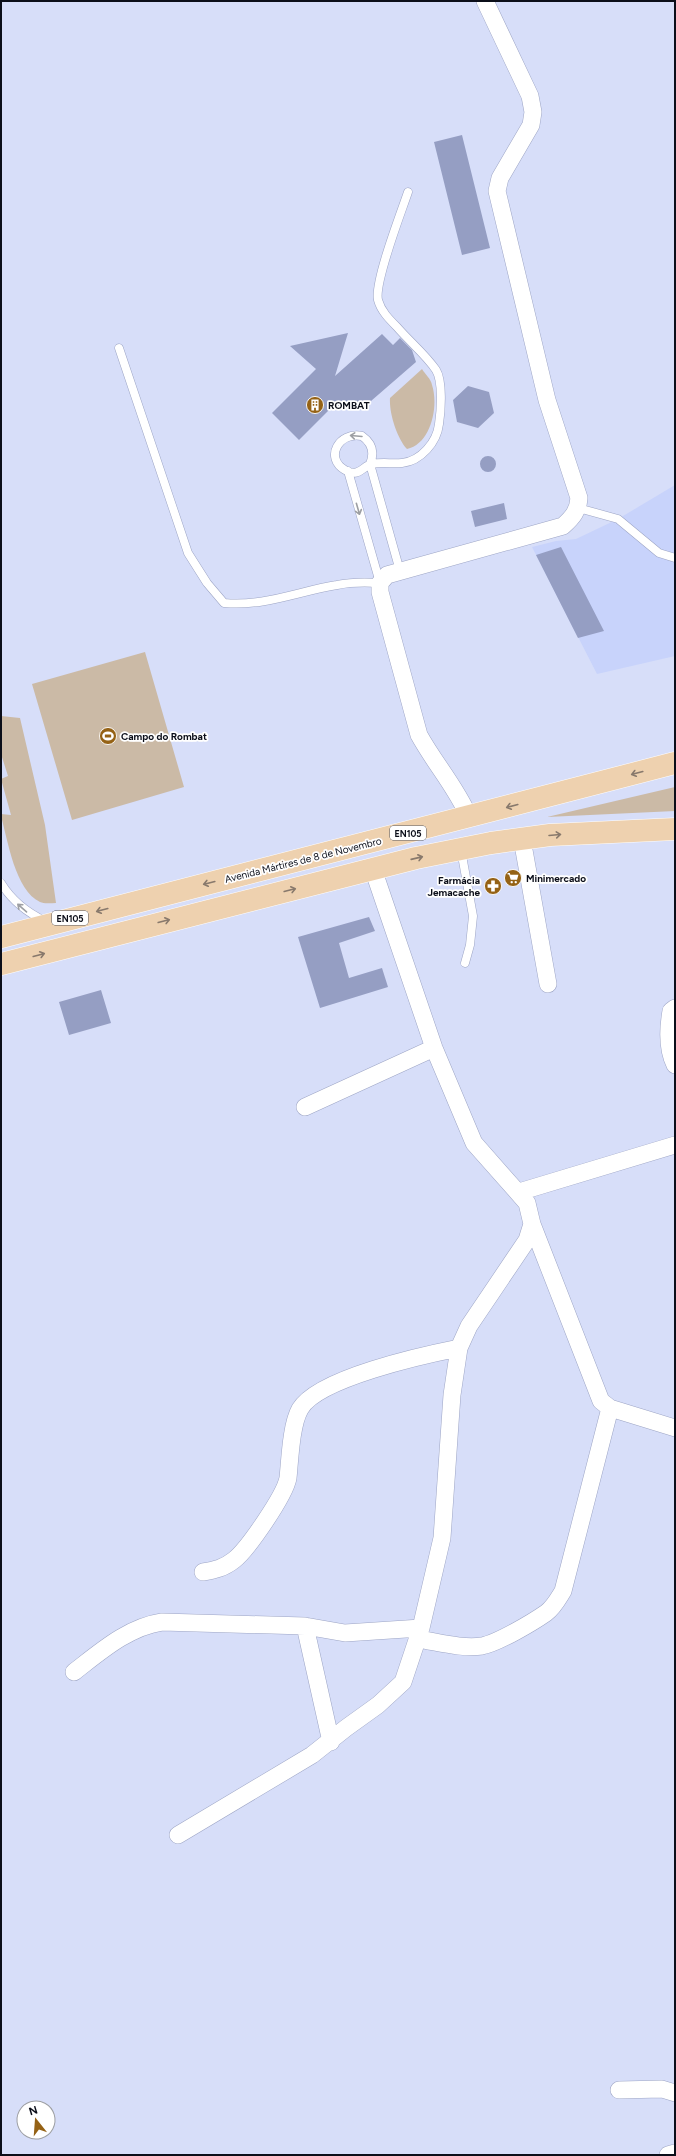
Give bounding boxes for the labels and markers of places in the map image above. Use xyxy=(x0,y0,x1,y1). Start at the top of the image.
building icon: ROMBAT xyxy=(305,395,325,415)
place label: ROMBAT xyxy=(328,399,370,412)
sports icon: Campo do Rombat xyxy=(98,726,118,746)
place label: Campo do Rombat xyxy=(121,730,207,743)
supermarket icon: Minimercado xyxy=(503,868,523,888)
place label: Minimercado xyxy=(526,872,586,885)
place label: Farmácia Jemacache xyxy=(427,874,480,899)
pharmacy icon: Farmácia Jemacache xyxy=(483,876,503,896)

